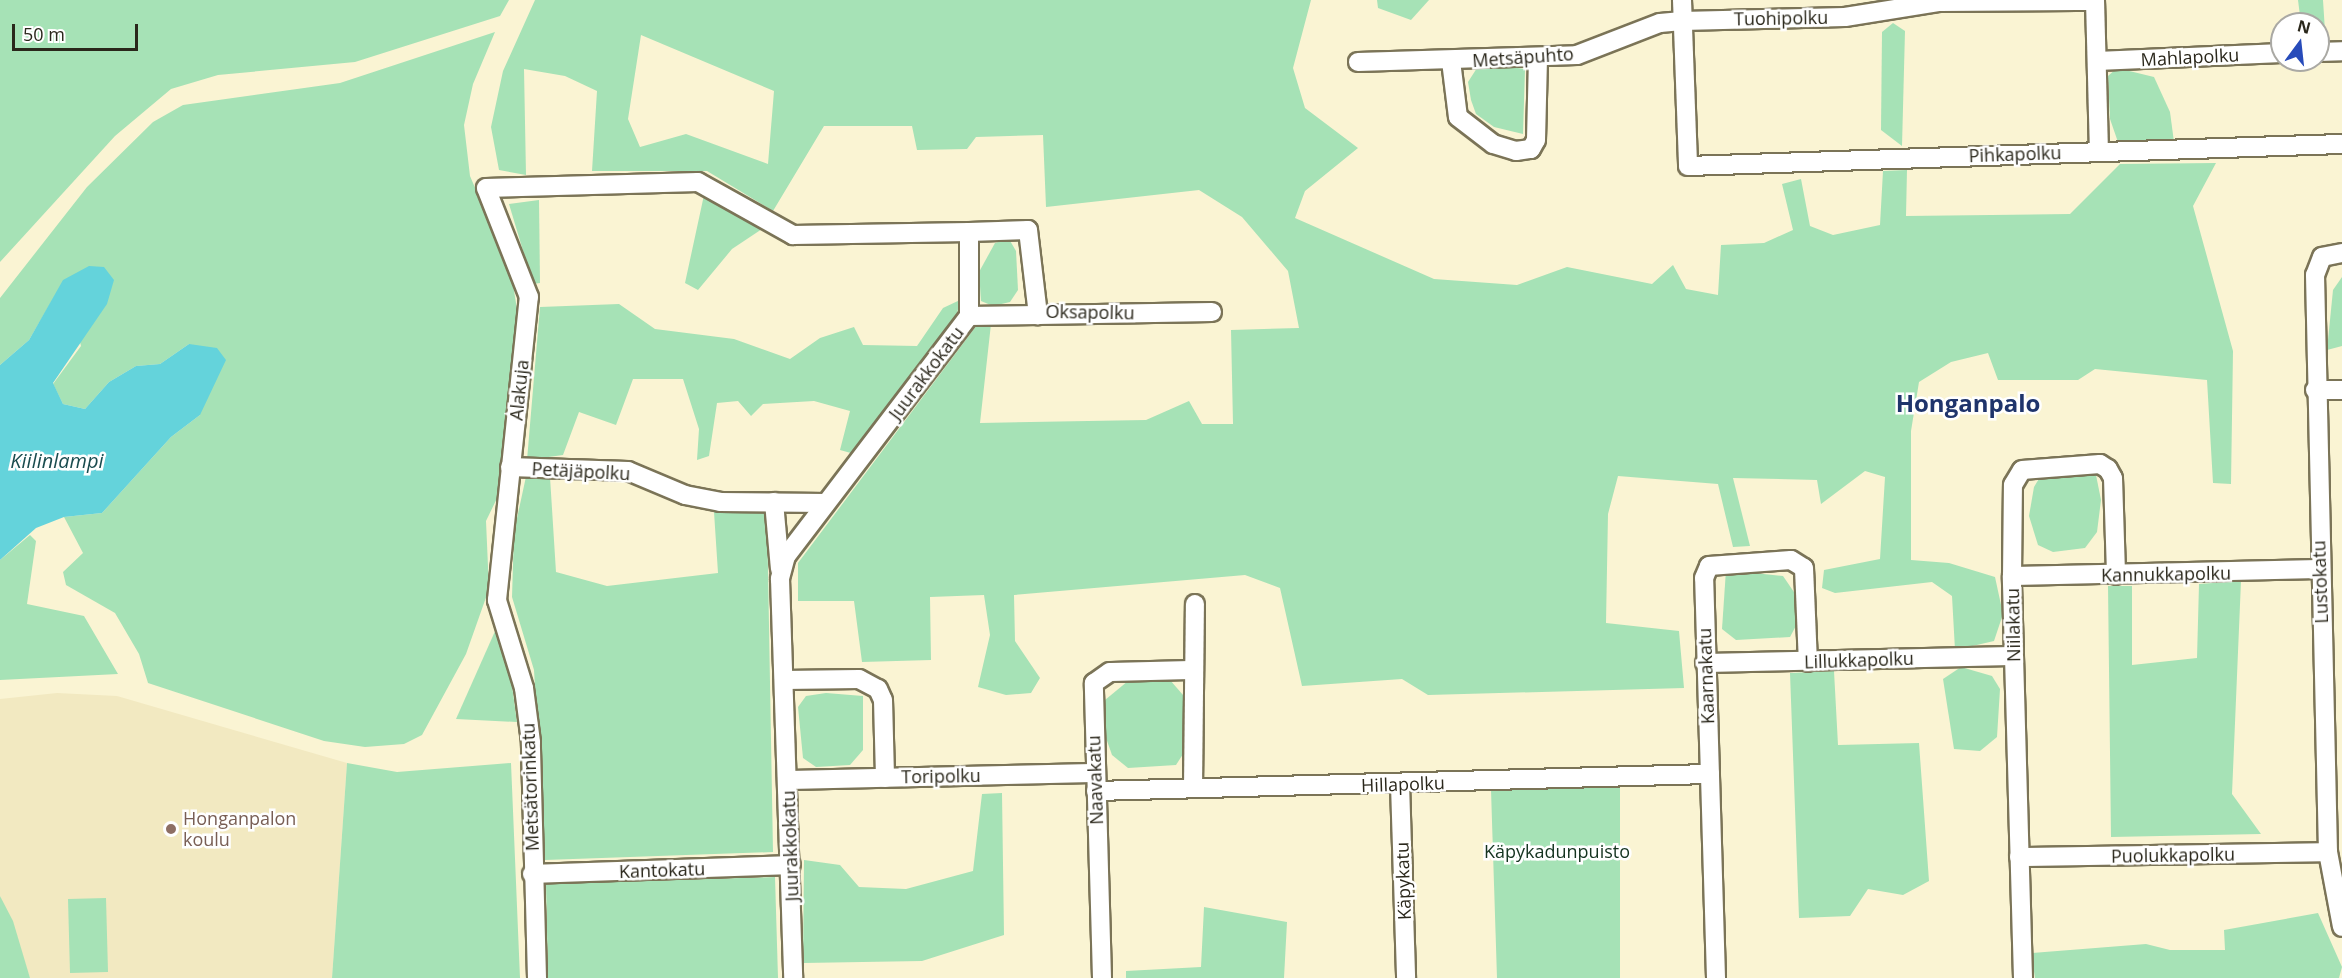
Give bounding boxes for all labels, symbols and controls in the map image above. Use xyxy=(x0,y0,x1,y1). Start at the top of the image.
street label: Tuohipolku xyxy=(1734,6,1828,30)
scale bar xyxy=(15,12,141,50)
north arrow xyxy=(2270,12,2330,72)
text: N xyxy=(2295,14,2313,39)
text: 50 m xyxy=(23,22,65,46)
street label: Metsäpuhto xyxy=(1472,43,1574,71)
street label: Mahlapolku xyxy=(2140,44,2240,70)
street label: Pihkapolku xyxy=(1968,142,2062,166)
street label: Oksapolku xyxy=(1045,300,1135,324)
street label: Juurakkokatu xyxy=(884,322,968,424)
street label: Alakuja xyxy=(505,359,533,421)
district label: Honganpalo xyxy=(1896,389,2040,417)
water label: Kiilinlampi xyxy=(10,448,104,472)
street label: Petäjäpolku xyxy=(531,458,631,484)
street label: Lustokatu xyxy=(2308,540,2332,624)
street label: Kannukkapolku xyxy=(2101,562,2231,586)
street label: Niilakatu xyxy=(2002,588,2024,662)
street label: Kaarnakatu xyxy=(1694,627,1718,725)
street label: Lillukkapolku xyxy=(1804,647,1914,673)
street label: Metsätorinkatu xyxy=(517,722,543,852)
street label: Naavakatu xyxy=(1083,735,1107,825)
street label: Toripolku xyxy=(901,765,981,787)
street label: Hillapolku xyxy=(1361,772,1445,796)
street label: Juurakkokatu xyxy=(777,790,803,902)
place label: Honganpalon koulu xyxy=(183,808,296,850)
marker: Honganpalon koulu xyxy=(164,822,178,836)
park label: Käpykadunpuisto xyxy=(1484,840,1630,862)
street label: Käpykatu xyxy=(1391,842,1415,920)
street label: Puolukkapolku xyxy=(2111,843,2235,867)
street label: Kantokatu xyxy=(619,858,705,882)

